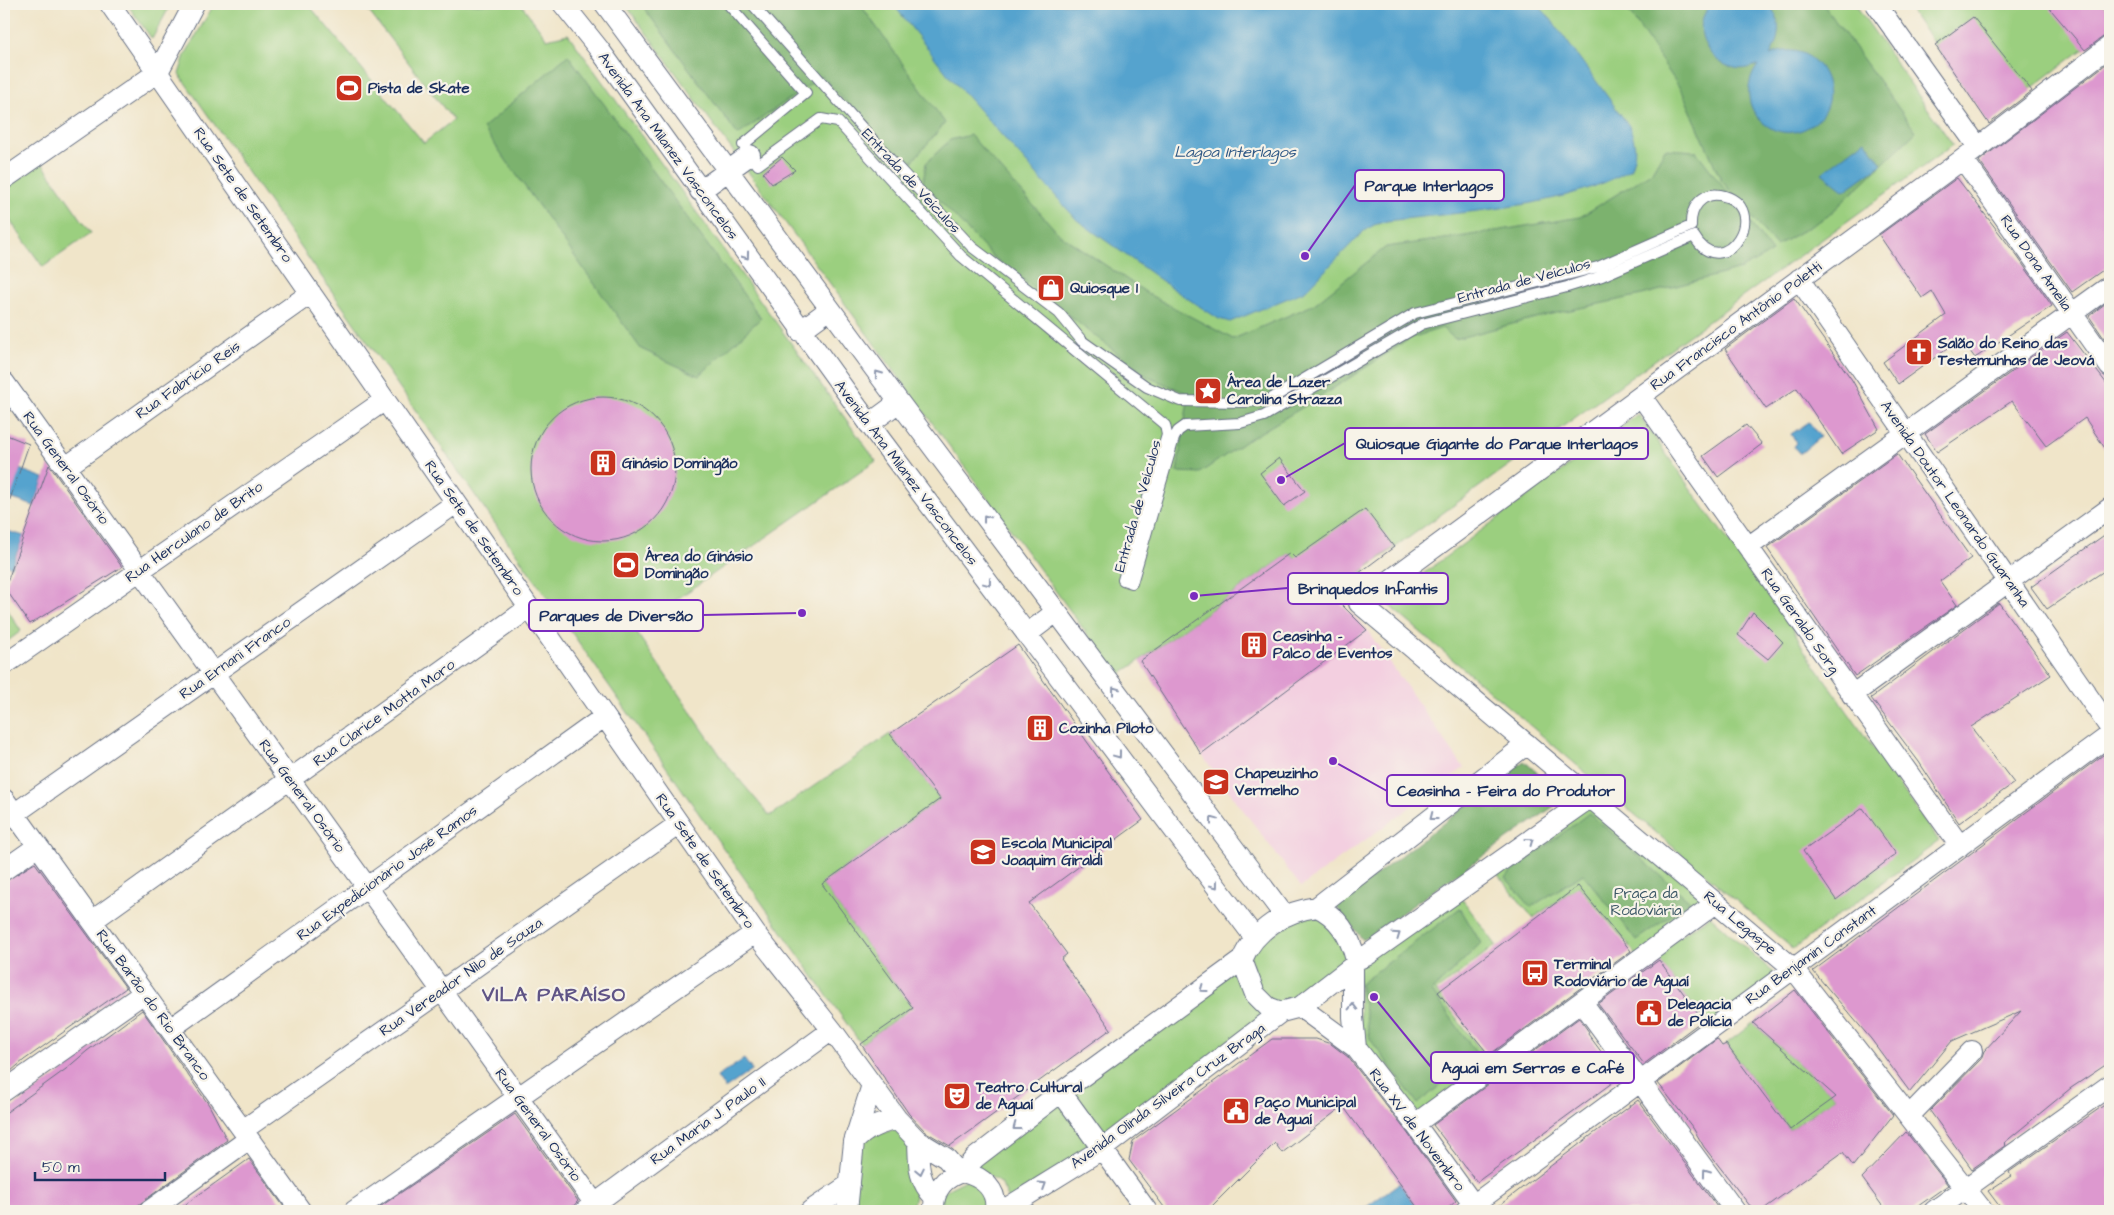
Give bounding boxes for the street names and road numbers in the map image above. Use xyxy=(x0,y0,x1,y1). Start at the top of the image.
street label: Avenida Ana Milanez Vasconcelos xyxy=(593,48,743,244)
street label: Rua Sete de Setembro xyxy=(188,123,298,267)
street label: Entrada de Veículos xyxy=(857,124,966,238)
street label: Rua Dona Amelia xyxy=(1995,211,2077,316)
street label: Entrada de Veículos xyxy=(1455,253,1593,309)
street label: Rua Francisco Antônio Poletti xyxy=(1646,256,1827,396)
street label: Rua Fabrício Reis xyxy=(131,336,245,424)
street label: Avenida Ana Milanez Vasconcelos xyxy=(829,376,983,570)
street label: Avenida Doutor Leonardo Guaranha xyxy=(1875,397,2035,612)
street label: Rua General Osório xyxy=(18,407,115,529)
street label: Entrada de Veículos xyxy=(1109,437,1167,575)
street label: Rua Sete de Setembro xyxy=(419,456,529,600)
street label: Rua Herculano de Brito xyxy=(121,476,268,588)
street label: Rua Geraldo Sorg xyxy=(1755,564,1845,679)
street label: Rua Ernani Franco xyxy=(175,611,295,704)
street label: Rua Clarice Motta Moro xyxy=(309,654,460,772)
street label: Rua General Osório xyxy=(254,735,351,857)
street label: Rua Sete de Setembro xyxy=(650,789,760,933)
street label: Rua Expedicionário José Ramos xyxy=(292,800,482,946)
street label: Rua Legaspe xyxy=(1698,886,1781,961)
street label: Rua Benjamin Constant xyxy=(1741,900,1881,1010)
street label: Rua Vereador Nilo de Souza xyxy=(375,912,547,1042)
street label: Rua Barão do Rio Branco xyxy=(91,925,215,1085)
street label: Avenida Olinda Silveira Cruz Braga xyxy=(1066,1018,1271,1175)
street label: Rua General Osório xyxy=(490,1064,587,1186)
street label: Rua XV de Novembro xyxy=(1364,1064,1470,1196)
street label: Rua Maria J. Paulo II xyxy=(646,1072,770,1170)

